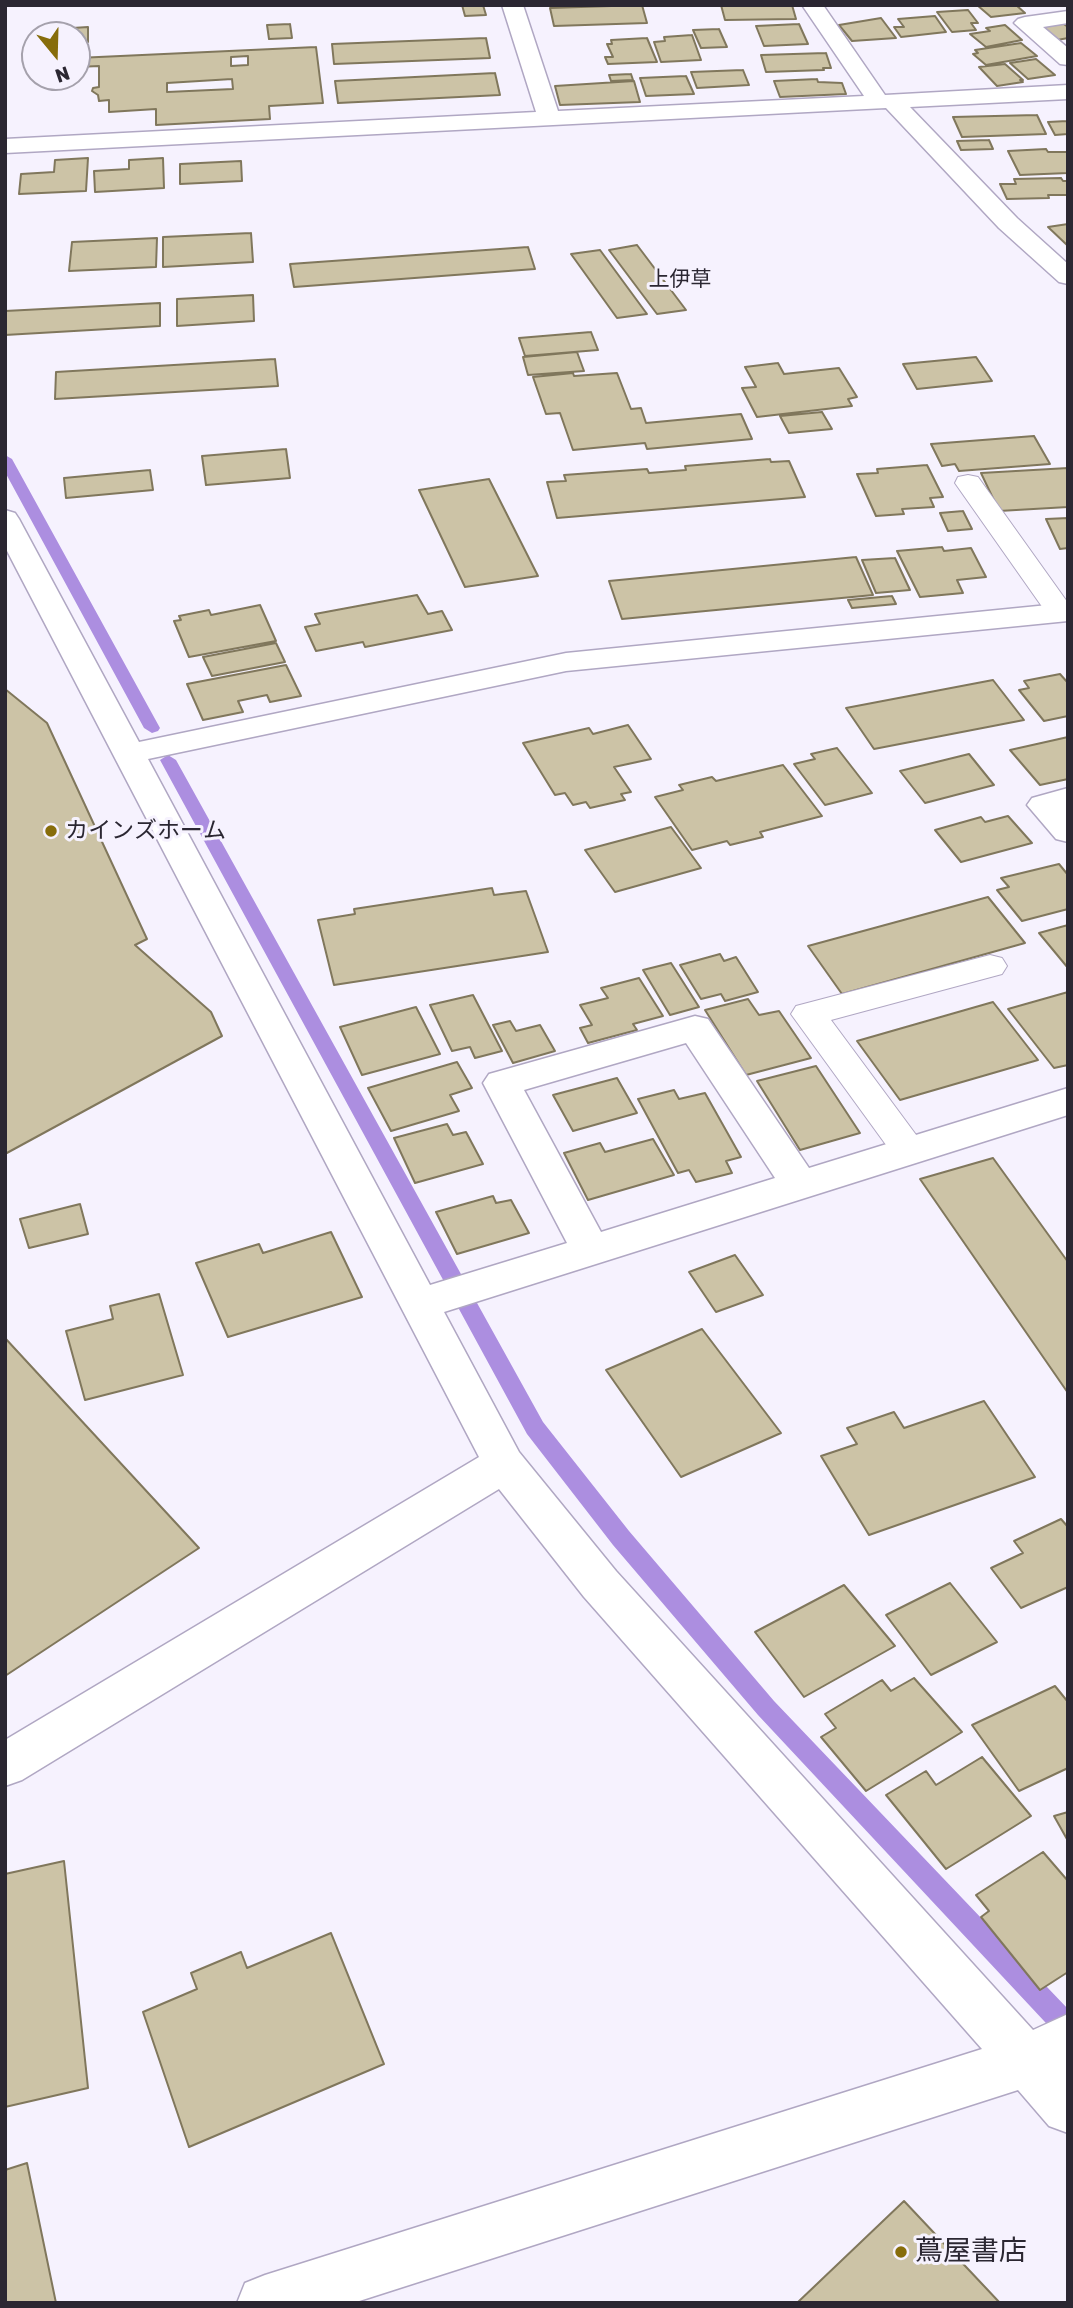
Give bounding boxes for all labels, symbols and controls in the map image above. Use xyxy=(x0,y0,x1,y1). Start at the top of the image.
north arrow xyxy=(21,21,91,91)
text: N xyxy=(52,61,73,88)
district label: 上伊草 xyxy=(649,267,711,293)
place label: カインズホーム xyxy=(65,817,226,845)
marker: カインズホーム xyxy=(43,823,59,839)
place label: 蔦屋書店 xyxy=(915,2235,1027,2269)
marker: 蔦屋書店 xyxy=(893,2244,909,2260)

